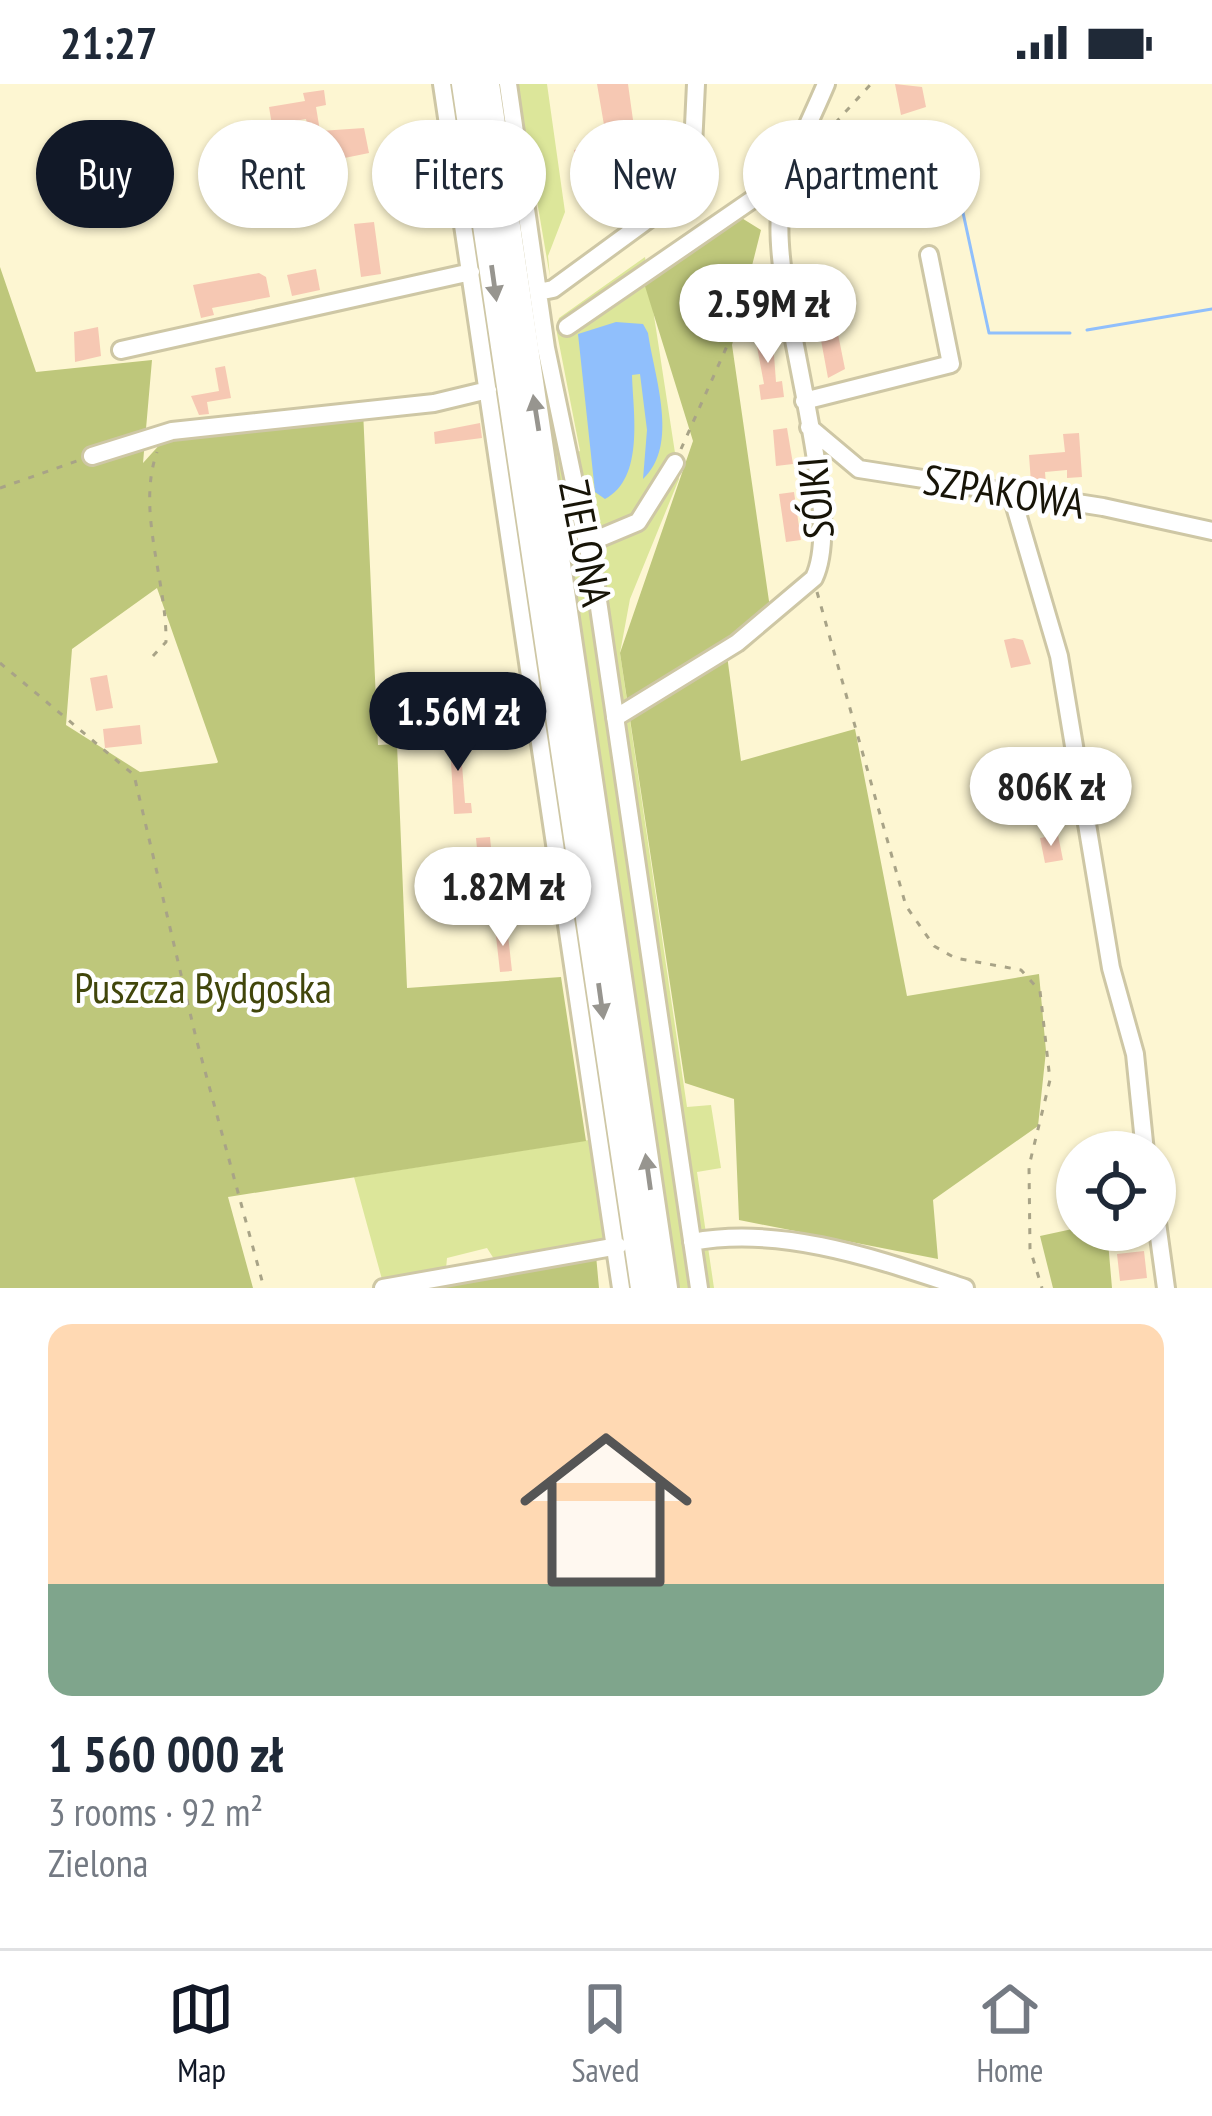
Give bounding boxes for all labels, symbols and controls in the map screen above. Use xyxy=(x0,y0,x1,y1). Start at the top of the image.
text: 21:27 xyxy=(60,13,157,71)
chip: Buy xyxy=(36,120,174,228)
chip: Rent xyxy=(198,120,348,228)
chip: Filters xyxy=(372,120,546,228)
chip: New xyxy=(570,120,719,228)
chip: Apartment xyxy=(743,120,980,228)
pin: 2.59M zł xyxy=(644,264,892,366)
one-way arrow xyxy=(485,265,504,302)
text: 2.59M zł xyxy=(706,277,830,328)
one-way arrow xyxy=(526,393,545,431)
street label: SZPAKOWA xyxy=(920,451,1089,531)
street label: SÓJKI xyxy=(784,455,846,541)
street label: ZIELONA xyxy=(547,476,625,611)
pin: 1.56M zł xyxy=(334,672,582,774)
text: 1.56M zł xyxy=(396,685,520,736)
pin: 806K zł xyxy=(940,747,1162,849)
text: 806K zł xyxy=(997,760,1105,811)
pin: 1.82M zł xyxy=(379,847,627,949)
text: 1.82M zł xyxy=(441,860,565,911)
park label: Puszcza Bydgoska xyxy=(74,960,332,1015)
one-way arrow xyxy=(592,983,611,1020)
map controls xyxy=(1056,1131,1176,1251)
button: locate xyxy=(1056,1131,1176,1251)
one-way arrow xyxy=(638,1153,657,1191)
icon: home xyxy=(498,1402,714,1618)
text: 1 560 000 zł xyxy=(48,1720,283,1786)
text: 3 rooms · 92 m² xyxy=(48,1786,263,1837)
text: Zielona xyxy=(48,1837,148,1888)
tab: Map xyxy=(168,1976,234,2091)
tab: Saved xyxy=(571,1976,639,2091)
tab: Home xyxy=(976,1976,1043,2091)

